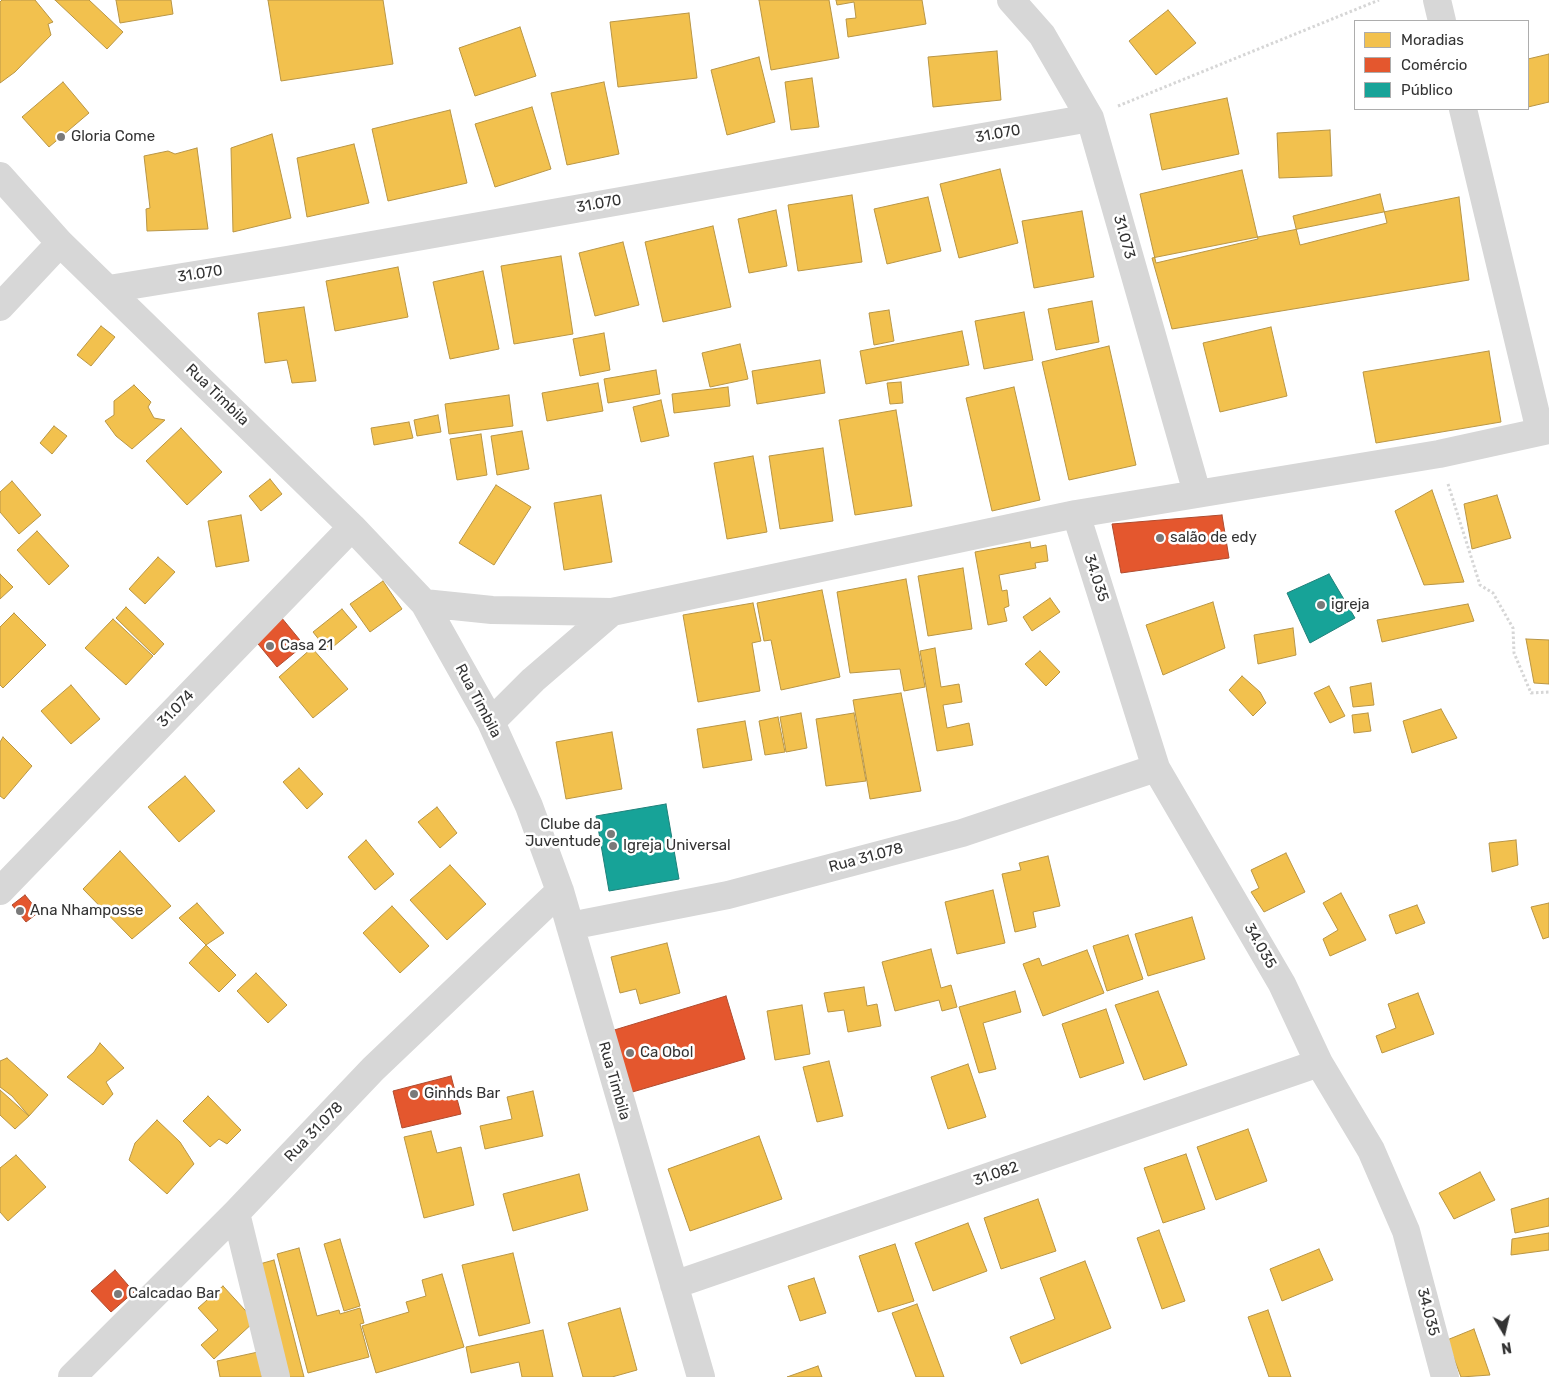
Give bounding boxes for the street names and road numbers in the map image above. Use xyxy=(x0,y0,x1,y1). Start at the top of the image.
street label: 31.070 xyxy=(974,121,1022,147)
street label: 31.070 xyxy=(575,191,623,217)
street label: 31.073 xyxy=(1109,213,1139,261)
street label: 31.070 xyxy=(176,262,224,286)
street label: Rua Timbila xyxy=(182,360,252,430)
street label: 34.035 xyxy=(1080,552,1112,604)
street label: Rua Timbila xyxy=(451,661,505,741)
street label: 31.074 xyxy=(154,687,198,731)
street label: Rua 31.078 xyxy=(827,839,905,877)
street label: 34.035 xyxy=(1240,920,1280,972)
street label: Rua Timbila xyxy=(594,1040,634,1122)
street label: Rua 31.078 xyxy=(281,1098,347,1166)
street label: 31.082 xyxy=(971,1158,1021,1190)
street label: 34.035 xyxy=(1413,1286,1443,1338)

